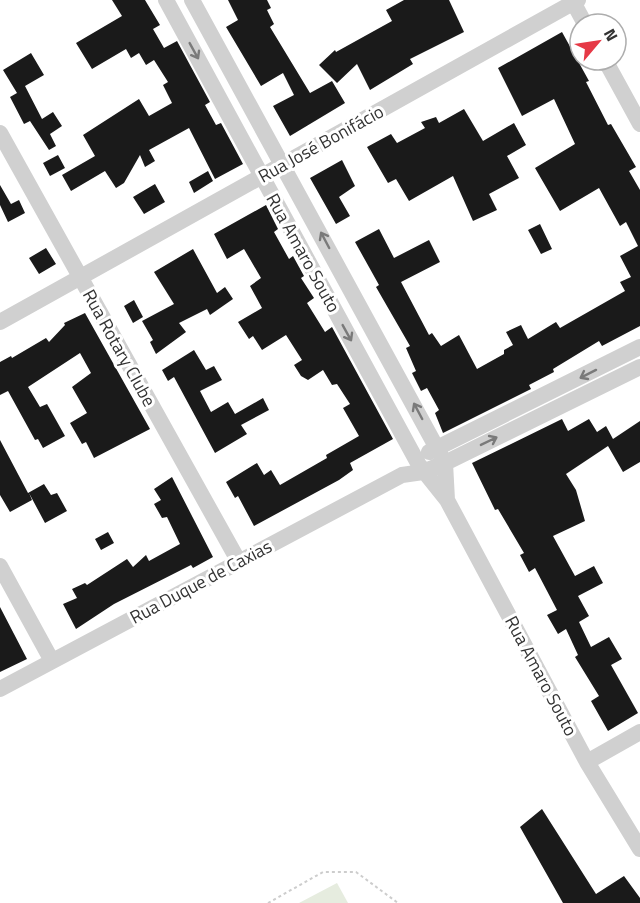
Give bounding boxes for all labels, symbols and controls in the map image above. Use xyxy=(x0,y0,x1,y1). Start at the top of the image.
north arrow xyxy=(568,12,628,72)
text: N xyxy=(598,24,624,45)
one-way arrow xyxy=(189,42,200,60)
street label: Rua José Bonifácio xyxy=(253,98,389,189)
street label: Rua Amaro Souto xyxy=(260,188,347,317)
one-way arrow xyxy=(319,231,330,249)
street label: Rua Rotary Clube xyxy=(76,284,163,411)
one-way arrow xyxy=(342,324,353,342)
one-way arrow xyxy=(580,368,598,380)
one-way arrow xyxy=(412,403,423,421)
one-way arrow xyxy=(480,435,498,447)
street label: Rua Duque de Caxias xyxy=(125,533,277,630)
street label: Rua Amaro Souto xyxy=(498,611,584,741)

